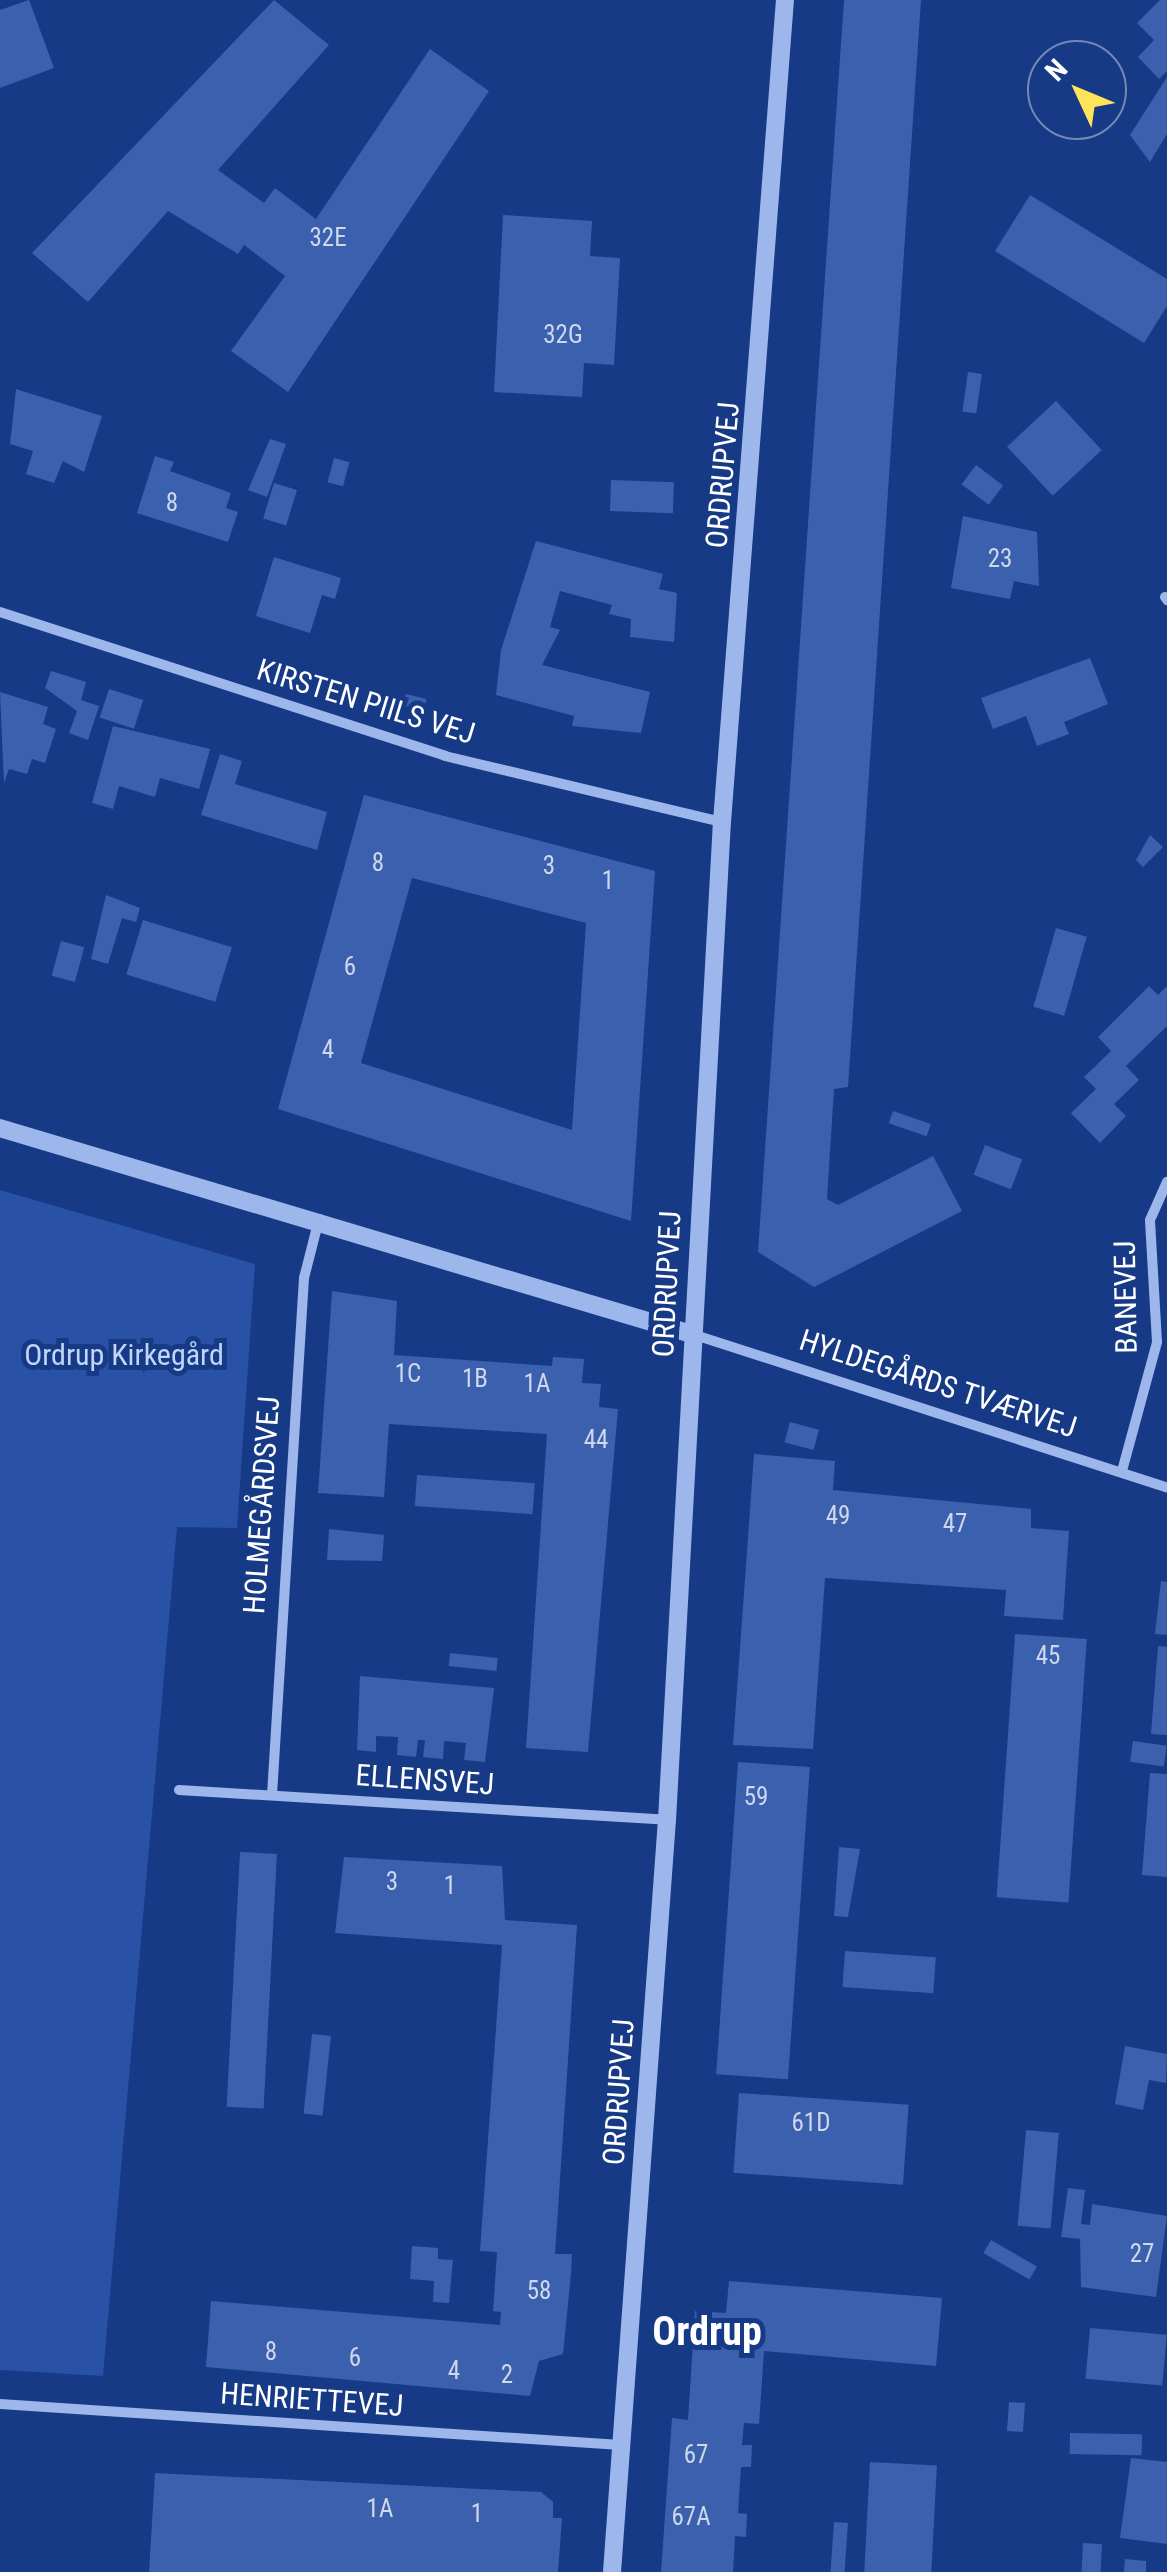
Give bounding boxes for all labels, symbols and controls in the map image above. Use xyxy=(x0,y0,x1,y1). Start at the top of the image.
north arrow xyxy=(1027,40,1127,140)
text: N xyxy=(1039,53,1074,88)
house number: 32E xyxy=(309,223,347,253)
house number: 32G xyxy=(543,320,583,350)
street label: ORDRUPVEJ xyxy=(699,400,747,550)
house number: 8 xyxy=(166,488,178,518)
house number: 23 xyxy=(988,544,1012,574)
street label: KIRSTEN PIILS VEJ xyxy=(253,652,479,752)
house number: 8 xyxy=(372,848,384,878)
house number: 3 xyxy=(543,851,555,881)
house number: 1 xyxy=(602,866,614,896)
house number: 6 xyxy=(344,952,356,982)
house number: 4 xyxy=(322,1035,334,1065)
street label: ORDRUPVEJ xyxy=(645,1210,689,1358)
street label: BANEVEJ xyxy=(1107,1240,1145,1354)
street label: HYLDEGÅRDS TVÆRVEJ xyxy=(795,1322,1081,1446)
park label: Ordrup Kirkegård xyxy=(24,1337,224,1373)
house number: 1C xyxy=(395,1359,421,1389)
house number: 1B xyxy=(462,1364,488,1394)
house number: 1A xyxy=(524,1369,550,1399)
street label: HOLMEGÅRDSVEJ xyxy=(236,1395,288,1615)
house number: 44 xyxy=(584,1425,608,1455)
house number: 49 xyxy=(826,1501,850,1531)
house number: 47 xyxy=(943,1509,967,1539)
house number: 45 xyxy=(1036,1641,1060,1671)
street label: ELLENSVEJ xyxy=(355,1757,495,1803)
house number: 59 xyxy=(744,1782,768,1812)
house number: 3 xyxy=(386,1867,398,1897)
house number: 1 xyxy=(444,1871,456,1901)
street label: ORDRUPVEJ xyxy=(596,2018,642,2166)
house number: 61D xyxy=(792,2108,830,2138)
house number: 27 xyxy=(1130,2239,1154,2269)
house number: 58 xyxy=(527,2276,551,2306)
district label: Ordrup xyxy=(652,2308,762,2356)
house number: 8 xyxy=(265,2337,277,2367)
house number: 6 xyxy=(349,2343,361,2373)
house number: 4 xyxy=(448,2356,460,2386)
house number: 2 xyxy=(501,2360,513,2390)
street label: HENRIETTEVEJ xyxy=(219,2376,405,2424)
house number: 67 xyxy=(684,2440,708,2470)
house number: 1A xyxy=(367,2494,393,2524)
house number: 1 xyxy=(471,2499,483,2529)
house number: 67A xyxy=(671,2502,711,2532)

